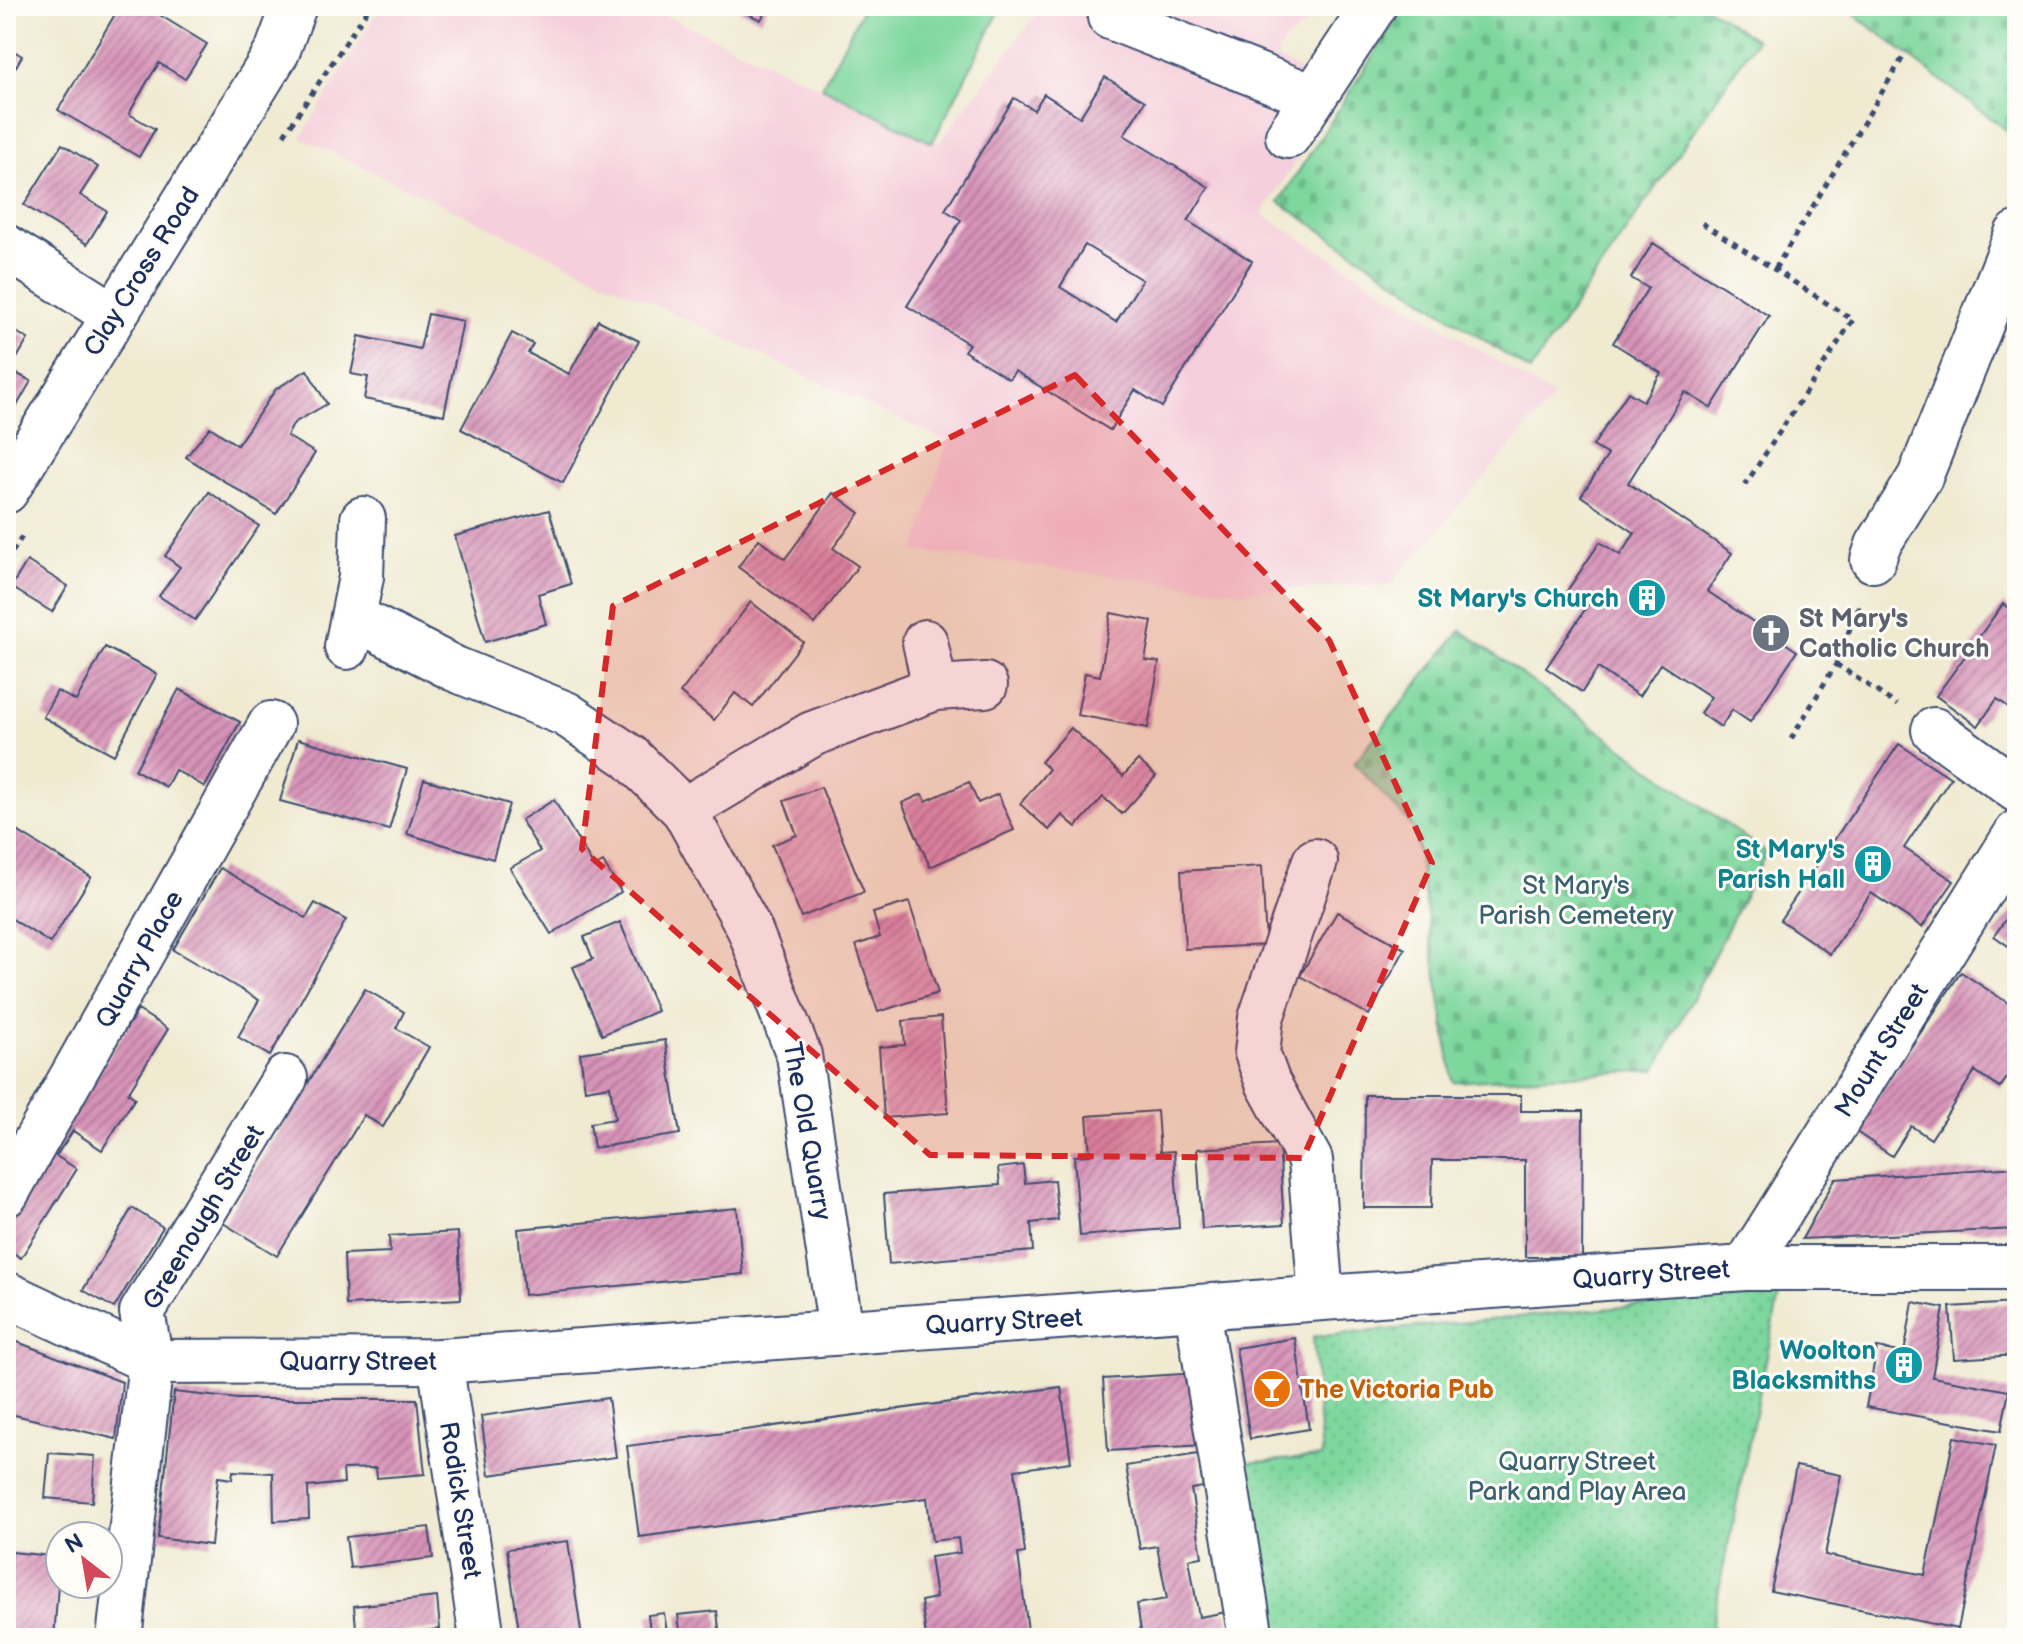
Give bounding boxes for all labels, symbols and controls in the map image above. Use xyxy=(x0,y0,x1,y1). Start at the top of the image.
street label: Clay Cross Road xyxy=(78,181,207,362)
building icon: St Mary's Church xyxy=(1626,577,1668,619)
place label: St Mary's Church xyxy=(1417,584,1619,615)
place label: St Mary's Catholic Church xyxy=(1799,604,1990,665)
church icon: St Mary's Catholic Church xyxy=(1750,612,1792,654)
place label: St Mary's Parish Hall xyxy=(1717,835,1845,896)
building icon: St Mary's Parish Hall xyxy=(1852,843,1894,885)
park label: St Mary's Parish Cemetery xyxy=(1478,871,1674,932)
street label: Quarry Place xyxy=(90,886,191,1034)
street label: Mount Street xyxy=(1829,978,1936,1123)
street label: The Old Quarry xyxy=(776,1040,837,1223)
street label: Greenough Street xyxy=(137,1120,272,1316)
street label: Quarry Street xyxy=(1571,1255,1731,1296)
street label: Quarry Street xyxy=(925,1303,1084,1342)
place label: Woolton Blacksmiths xyxy=(1731,1336,1876,1397)
building icon: Woolton Blacksmiths xyxy=(1883,1344,1925,1386)
street label: Quarry Street xyxy=(279,1347,437,1378)
bar icon: The Victoria Pub xyxy=(1251,1368,1293,1410)
place label: The Victoria Pub xyxy=(1300,1375,1494,1406)
street label: Rodick Street xyxy=(432,1419,487,1581)
park label: Quarry Street Park and Play Area xyxy=(1467,1447,1687,1508)
north arrow xyxy=(44,1520,124,1600)
text: N xyxy=(60,1528,89,1560)

